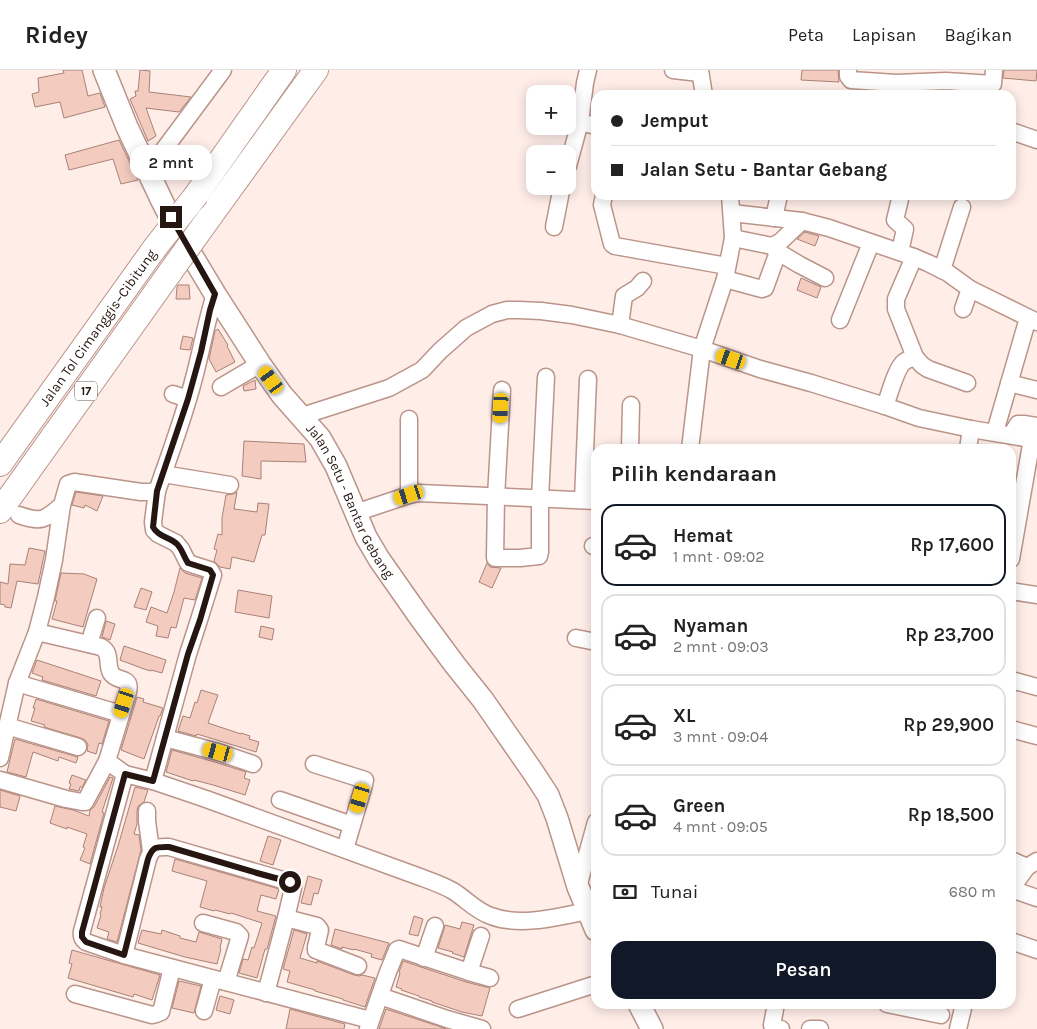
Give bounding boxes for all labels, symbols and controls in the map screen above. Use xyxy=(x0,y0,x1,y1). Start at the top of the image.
text: Ridey xyxy=(25,21,88,49)
text: Peta xyxy=(788,24,824,46)
text: Lapisan xyxy=(852,24,916,46)
text: Bagikan xyxy=(944,24,1012,46)
map controls xyxy=(526,85,576,195)
button: + xyxy=(526,85,576,135)
text: Jemput xyxy=(641,110,709,132)
callout: 2 mnt xyxy=(130,144,212,180)
button: − xyxy=(526,145,576,195)
text: 2 mnt xyxy=(149,153,193,172)
text: Jalan Setu - Bantar Gebang xyxy=(641,159,887,181)
route end xyxy=(160,206,182,228)
street label: Jalan Tol Cimanggis–Cibitung xyxy=(36,246,160,409)
car xyxy=(714,347,747,371)
car xyxy=(256,363,285,397)
road number: 17 xyxy=(75,382,97,401)
car xyxy=(492,393,509,423)
street label: Jalan Setu - Bantar Gebang xyxy=(303,420,398,581)
text: Pilih kendaraan xyxy=(611,461,777,487)
car xyxy=(392,483,425,507)
icon: car xyxy=(613,523,658,568)
text: Hemat xyxy=(673,525,733,547)
text: Rp 17,600 xyxy=(910,534,994,556)
text: 1 mnt · 09:02 xyxy=(673,547,764,566)
icon: car xyxy=(613,613,658,658)
text: Nyaman xyxy=(673,615,748,637)
text: Rp 23,700 xyxy=(905,624,994,646)
text: 2 mnt · 09:03 xyxy=(673,637,769,656)
car xyxy=(112,686,135,720)
icon: car xyxy=(613,703,658,748)
text: XL xyxy=(673,705,695,727)
text: Rp 29,900 xyxy=(903,714,994,736)
text: 3 mnt · 09:04 xyxy=(673,727,768,746)
car xyxy=(201,741,234,763)
car xyxy=(348,781,371,815)
icon: car xyxy=(613,793,658,838)
text: Green xyxy=(673,795,725,817)
text: Rp 18,500 xyxy=(908,804,994,826)
text: 4 mnt · 09:05 xyxy=(673,817,768,836)
route start xyxy=(279,871,301,893)
icon: cash xyxy=(611,878,639,906)
text: Tunai xyxy=(651,881,698,903)
text: 680 m xyxy=(949,882,996,901)
button: Pesan xyxy=(611,941,996,999)

